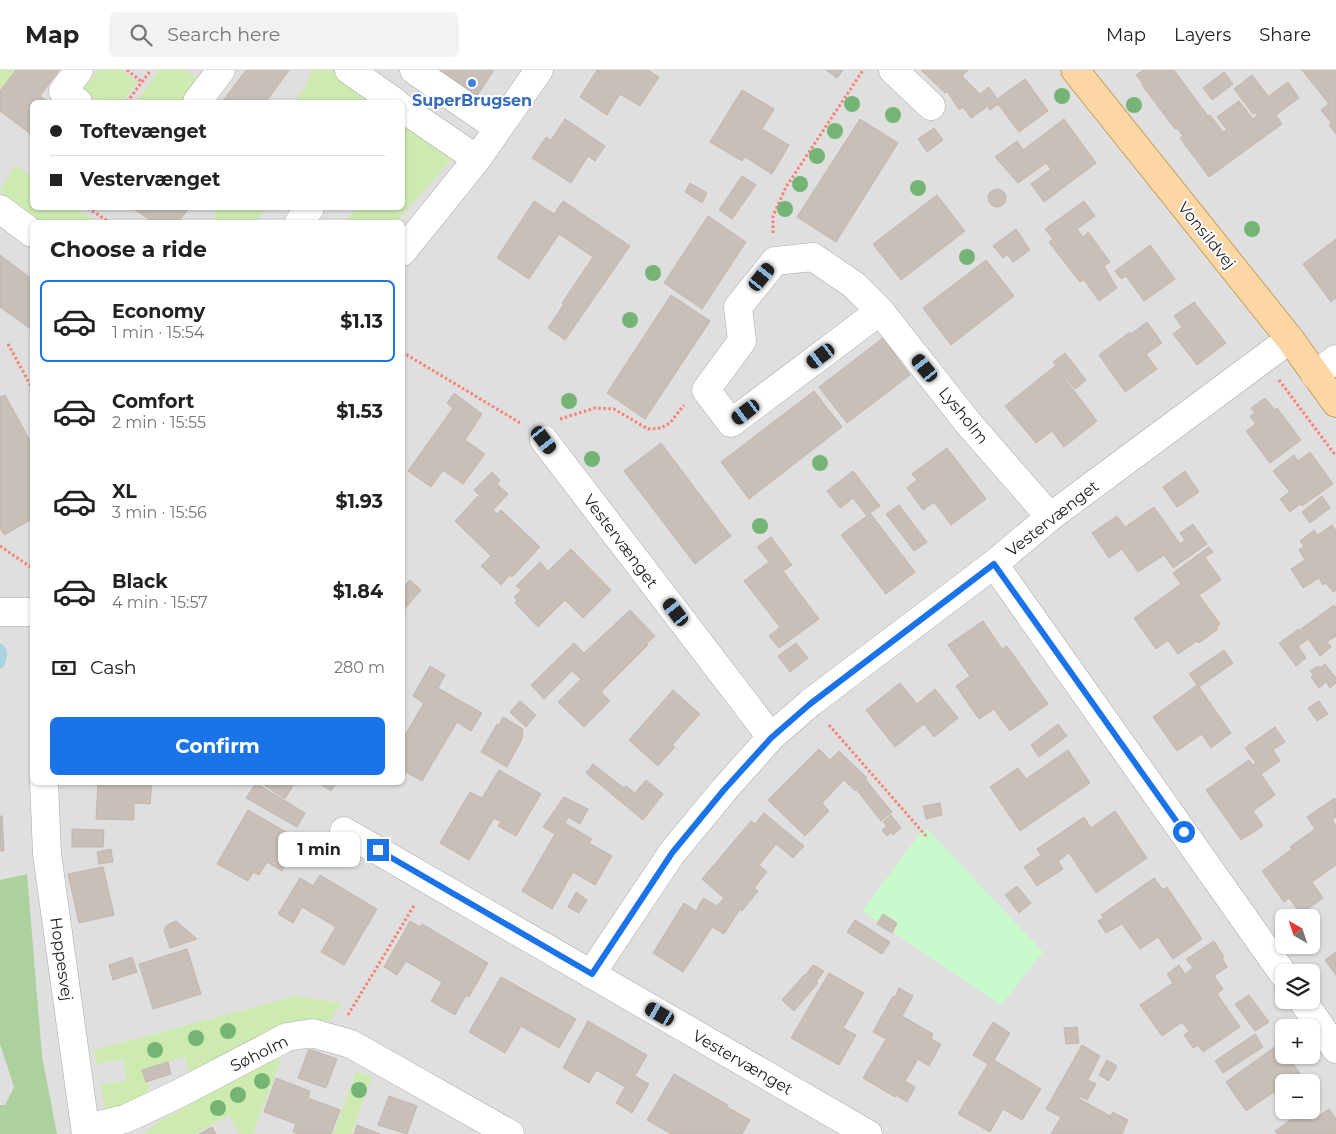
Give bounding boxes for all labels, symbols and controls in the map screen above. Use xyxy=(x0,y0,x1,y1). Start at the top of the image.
search box xyxy=(109,12,459,57)
text: Map xyxy=(25,20,79,49)
icon: search xyxy=(127,21,155,49)
text: Search here xyxy=(167,23,280,46)
text: Map xyxy=(1106,24,1146,46)
text: Layers xyxy=(1174,24,1231,46)
text: Share xyxy=(1259,24,1311,46)
marker: SuperBrugsen xyxy=(466,77,478,89)
place label: SuperBrugsen xyxy=(412,91,532,110)
text: Toftevænget xyxy=(80,120,207,143)
text: Vestervænget xyxy=(80,168,220,191)
street label: Vonsildvej xyxy=(1174,198,1239,273)
text: Choose a ride xyxy=(50,236,207,263)
car xyxy=(746,261,777,293)
icon: car xyxy=(52,299,97,344)
text: Economy xyxy=(112,300,205,323)
text: $1.13 xyxy=(340,310,383,333)
text: 1 min · 15:54 xyxy=(112,323,204,342)
car xyxy=(804,341,837,371)
car xyxy=(909,352,940,384)
street label: Lysholm xyxy=(935,383,992,448)
icon: car xyxy=(52,389,97,434)
text: Comfort xyxy=(112,390,194,413)
car xyxy=(729,397,762,427)
text: $1.53 xyxy=(336,400,383,423)
text: 2 min · 15:55 xyxy=(112,413,206,432)
car xyxy=(528,424,559,456)
street label: Vestervænget xyxy=(1002,476,1103,560)
icon: car xyxy=(52,479,97,524)
text: XL xyxy=(112,480,137,503)
text: $1.93 xyxy=(335,490,383,513)
street label: Vestervænget xyxy=(579,491,662,592)
text: 3 min · 15:56 xyxy=(112,503,207,522)
icon: car xyxy=(52,569,97,614)
text: Black xyxy=(112,570,168,593)
text: $1.84 xyxy=(333,580,383,603)
text: 4 min · 15:57 xyxy=(112,593,208,612)
car xyxy=(660,596,691,628)
icon: cash xyxy=(50,654,78,682)
text: Cash xyxy=(90,656,137,679)
text: 280 m xyxy=(334,658,385,677)
button: Confirm xyxy=(50,717,385,775)
route start xyxy=(1173,821,1195,843)
callout: 1 min xyxy=(278,832,360,868)
route end xyxy=(367,839,389,861)
text: 1 min xyxy=(297,840,341,859)
north arrow xyxy=(1275,909,1320,954)
map controls xyxy=(1275,909,1320,1119)
street label: Hoppesvej xyxy=(46,916,77,1002)
button: layers xyxy=(1275,964,1320,1009)
car xyxy=(643,1000,676,1028)
button: + xyxy=(1275,1019,1320,1064)
street label: Vestervænget xyxy=(689,1026,797,1099)
street label: Søholm xyxy=(227,1031,291,1076)
button: − xyxy=(1275,1074,1320,1119)

